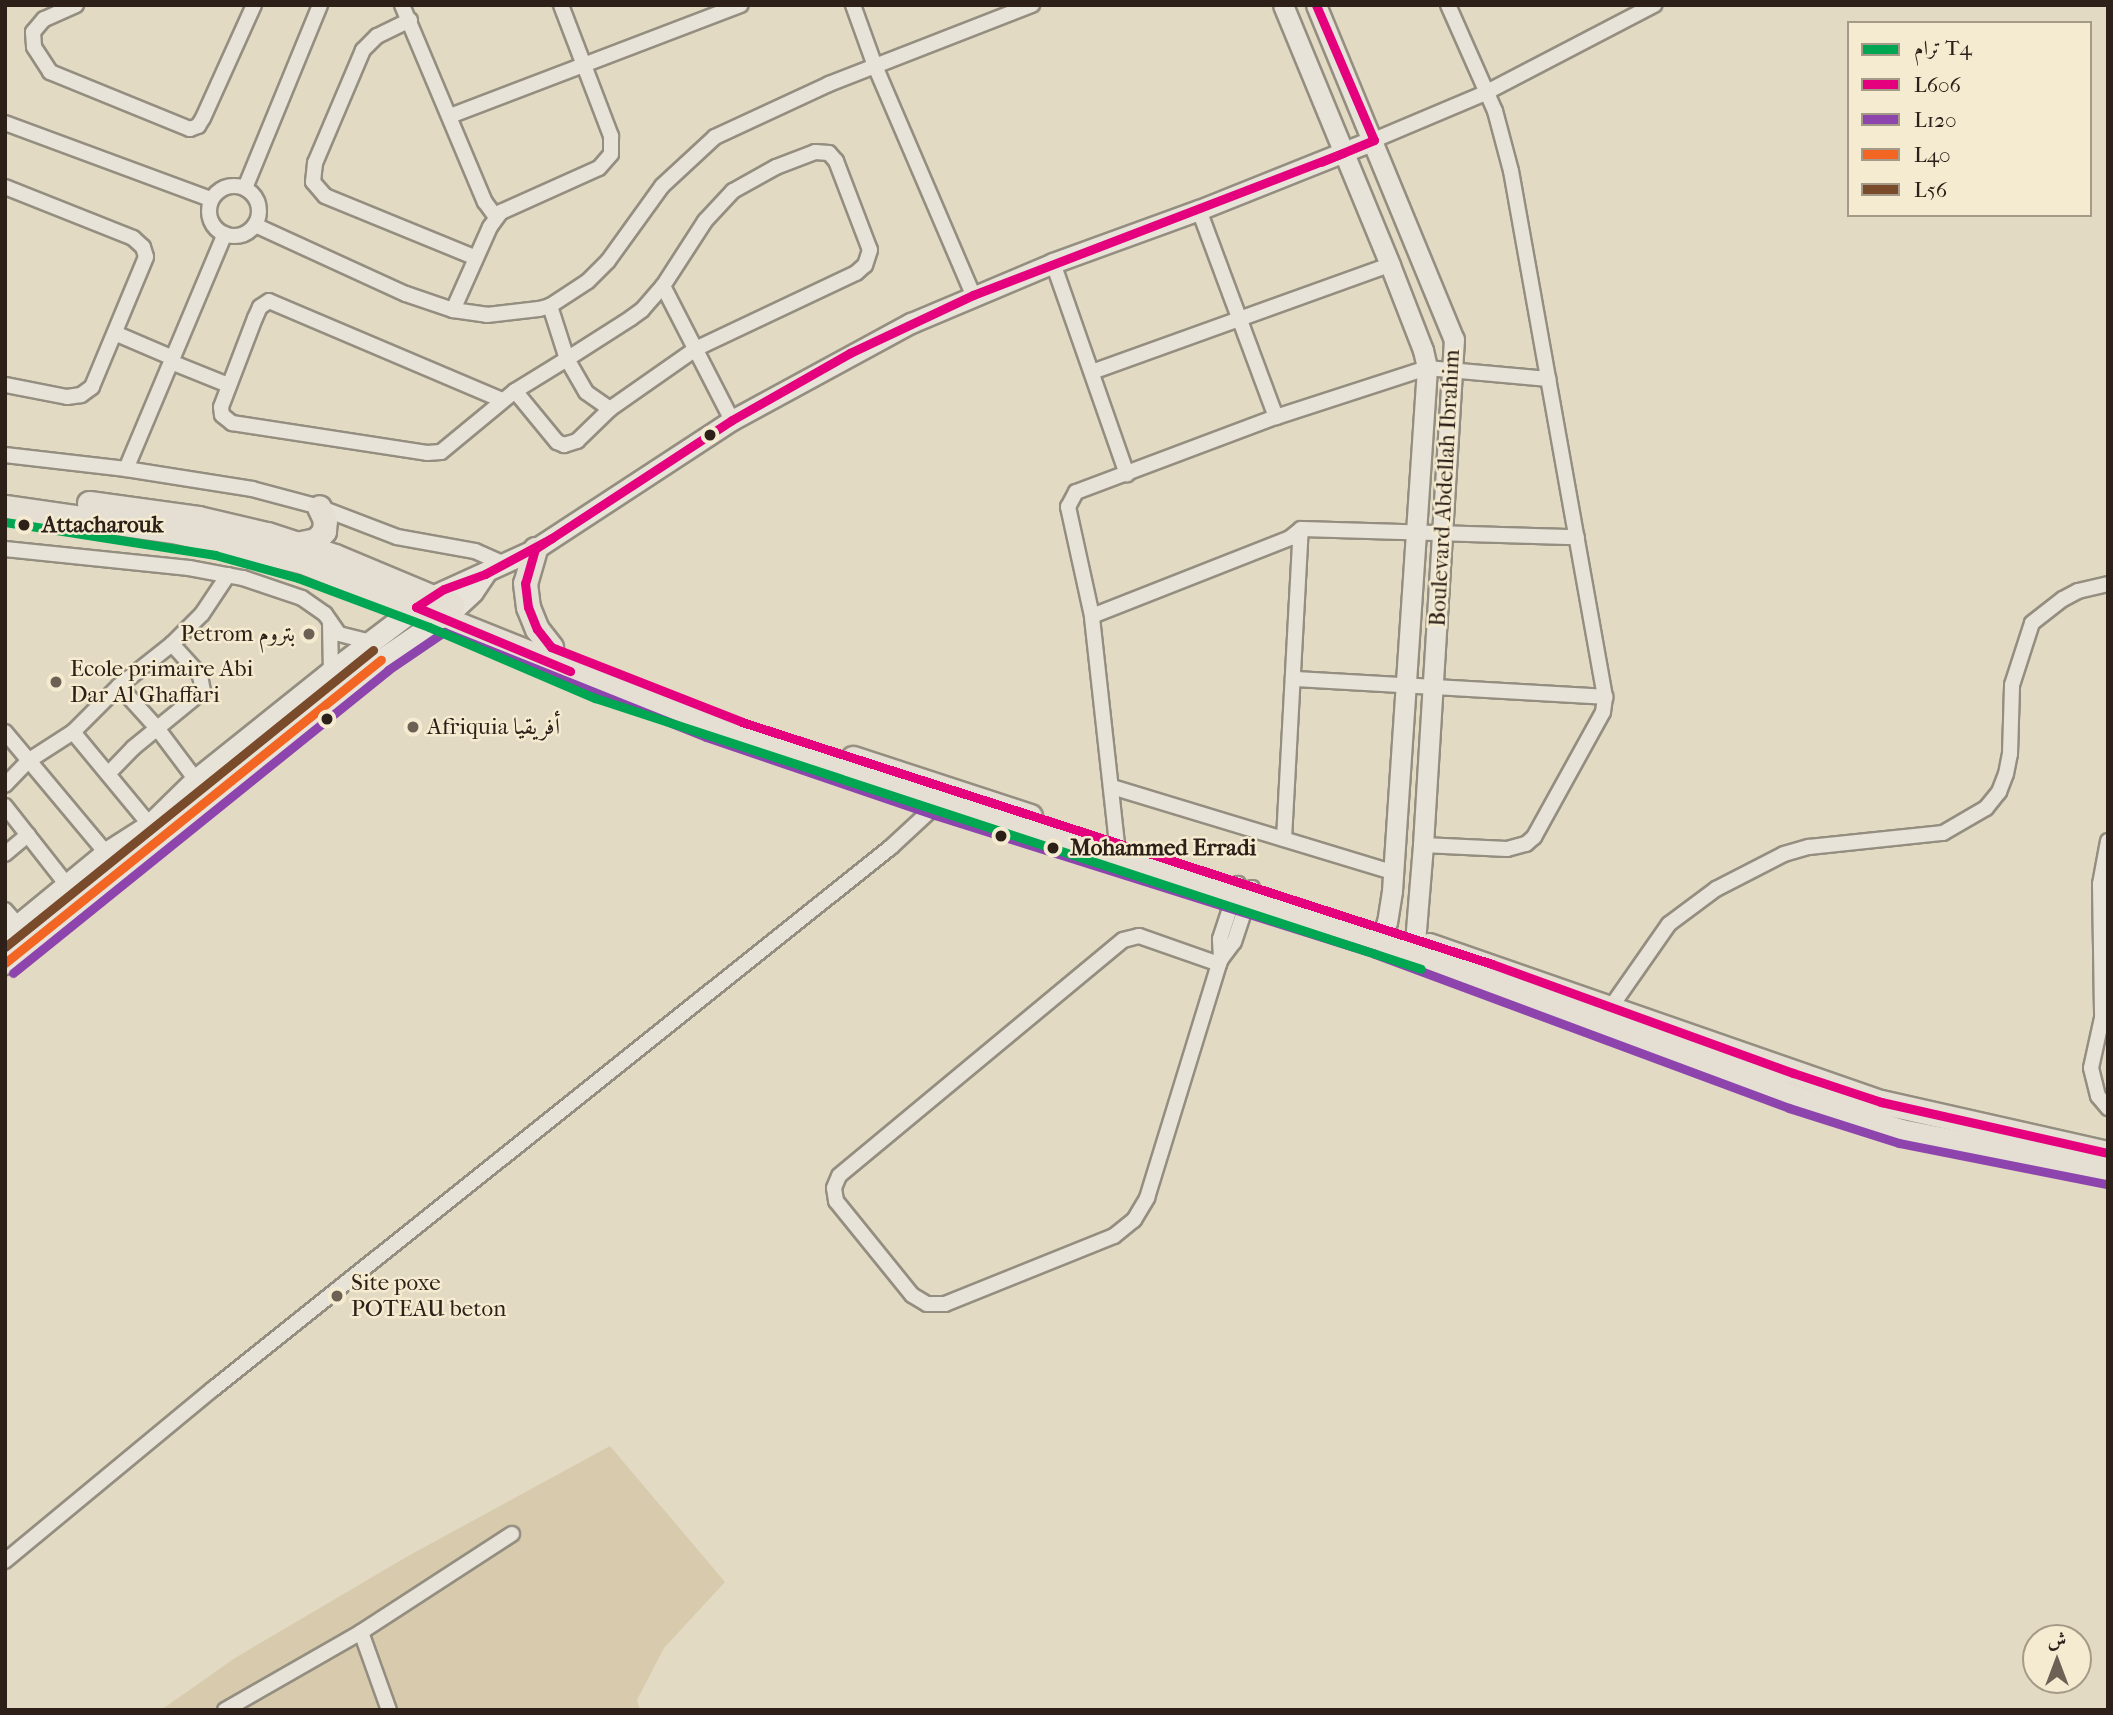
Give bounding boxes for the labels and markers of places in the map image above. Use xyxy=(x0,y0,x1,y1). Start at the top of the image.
unlabelled marker xyxy=(703,428,717,442)
place label: Attacharouk xyxy=(42,511,163,539)
marker: Attacharouk xyxy=(13,514,35,536)
place label: Petrom بتروم xyxy=(180,620,295,648)
marker: Petrom بتروم xyxy=(301,626,317,642)
place label: Ecole primaire Abi Dar Al Ghaffari xyxy=(70,655,253,709)
marker: Ecole primaire Abi Dar Al Ghaffari xyxy=(48,674,64,690)
unlabelled marker xyxy=(320,712,334,726)
place label: Afriquia أفريقيا xyxy=(427,713,560,741)
marker: Afriquia أفريقيا xyxy=(405,719,421,735)
unlabelled marker xyxy=(994,829,1008,843)
place label: Mohammed Erradi xyxy=(1070,834,1256,862)
marker: Mohammed Erradi xyxy=(1042,837,1064,859)
place label: Site poxe POTEAU beton xyxy=(351,1269,506,1323)
marker: Site poxe POTEAU beton xyxy=(329,1288,345,1304)

